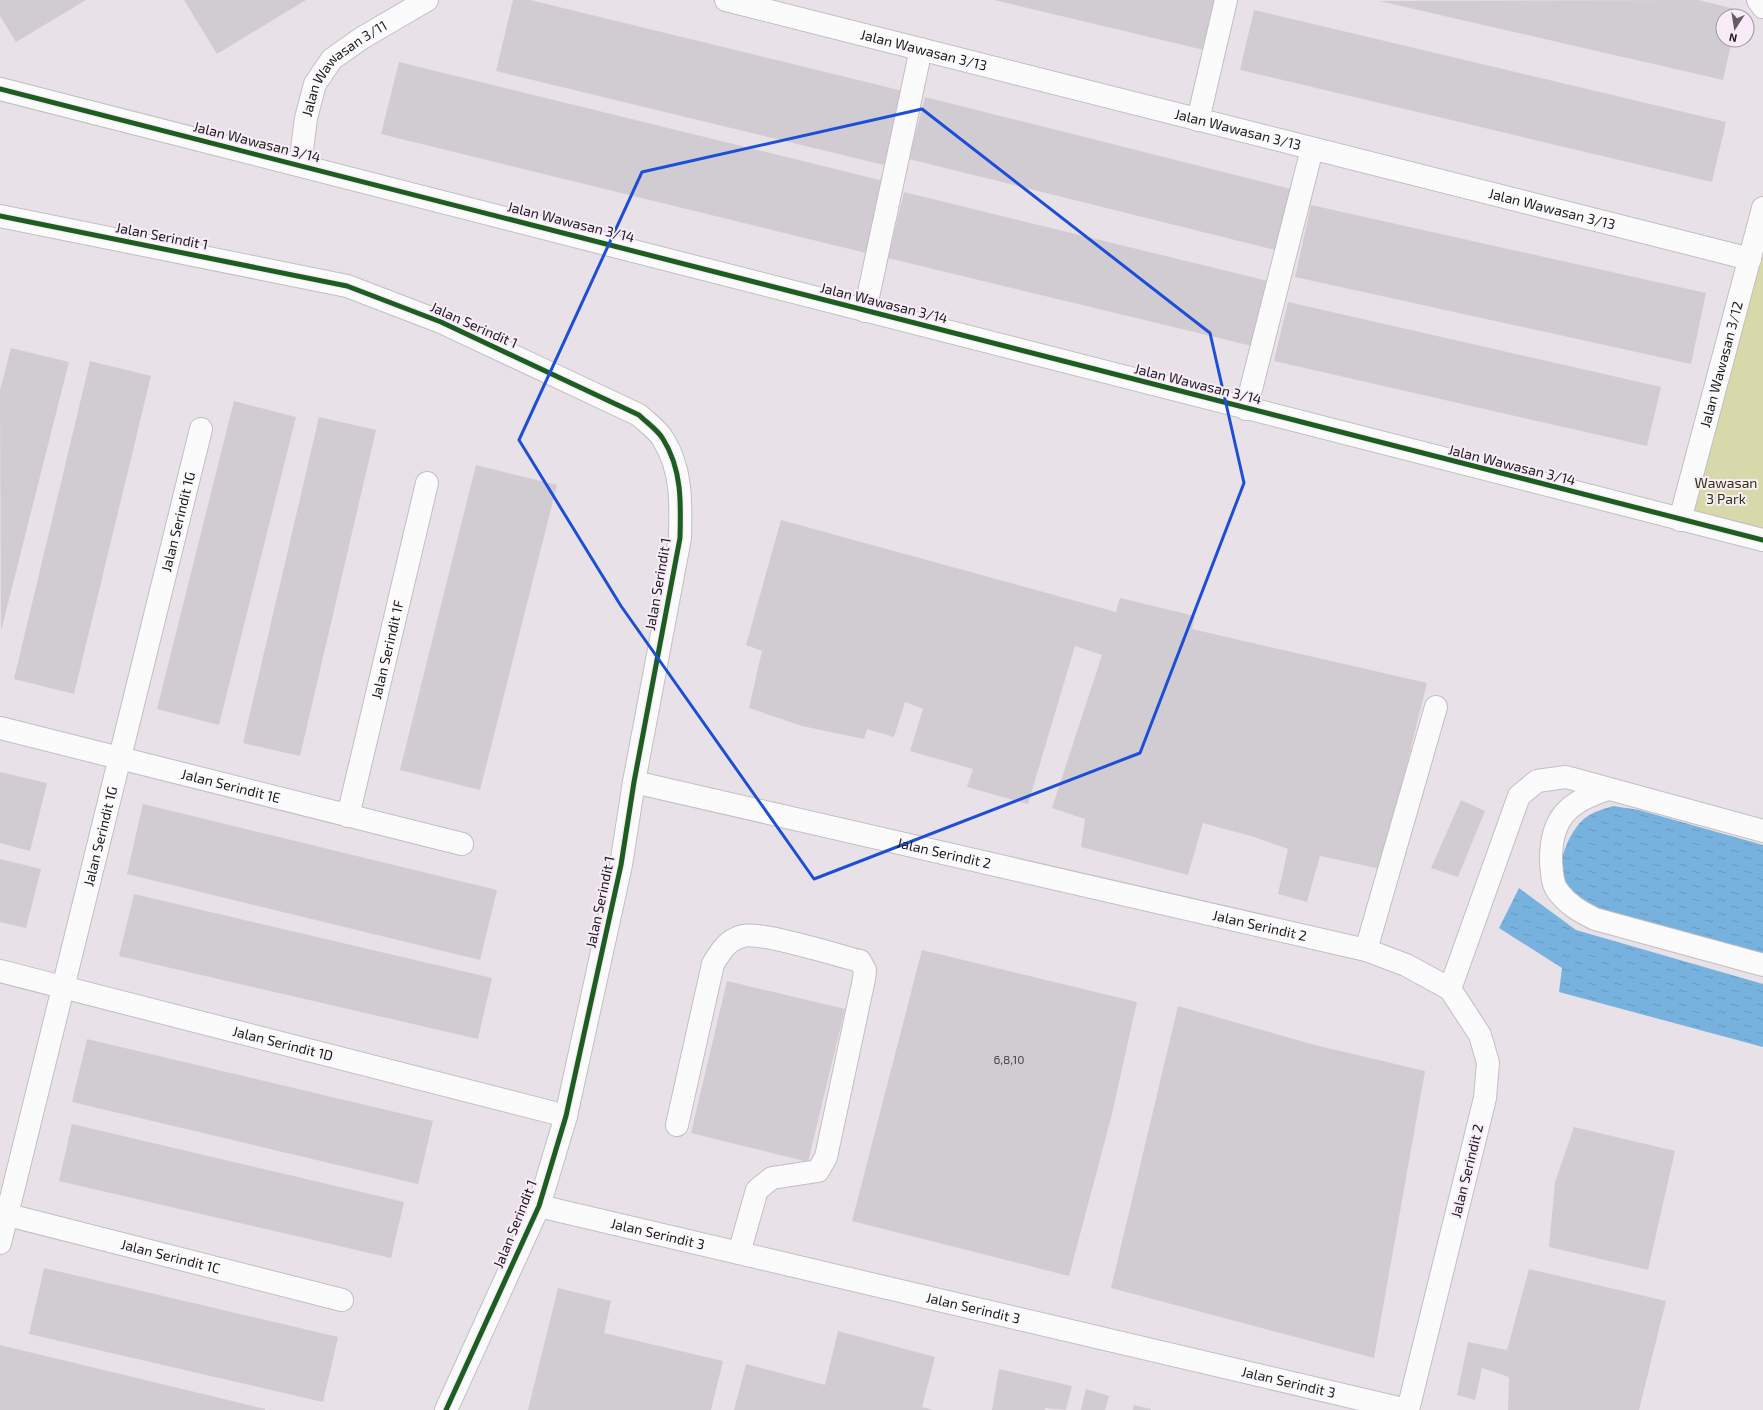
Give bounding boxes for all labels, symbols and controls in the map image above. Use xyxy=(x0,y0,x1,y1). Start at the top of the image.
north arrow xyxy=(1715,8,1755,48)
street label: Jalan Wawasan 3/11 xyxy=(298,16,390,118)
street label: Jalan Wawasan 3/13 xyxy=(859,25,989,74)
text: N xyxy=(1728,31,1738,45)
street label: Jalan Wawasan 3/13 xyxy=(1173,105,1303,153)
street label: Jalan Wawasan 3/14 xyxy=(192,117,323,166)
street label: Jalan Wawasan 3/13 xyxy=(1487,184,1617,233)
street label: Jalan Wawasan 3/14 xyxy=(506,197,637,246)
street label: Jalan Serindit 1 xyxy=(114,218,210,253)
street label: Jalan Wawasan 3/14 xyxy=(819,278,950,327)
street label: Jalan Serindit 1 xyxy=(428,298,520,351)
street label: Jalan Wawasan 3/12 xyxy=(1696,299,1746,429)
street label: Jalan Wawasan 3/14 xyxy=(1133,359,1264,408)
street label: Jalan Wawasan 3/14 xyxy=(1447,440,1578,489)
street label: Jalan Serindit 1G xyxy=(157,470,198,573)
park label: Wawasan 3 Park xyxy=(1695,474,1757,507)
street label: Jalan Serindit 1 xyxy=(641,536,674,632)
street label: Jalan Serindit 1F xyxy=(367,598,407,701)
street label: Jalan Serindit 1E xyxy=(180,765,282,806)
street label: Jalan Serindit 1G xyxy=(79,784,121,888)
street label: Jalan Serindit 2 xyxy=(895,834,993,872)
street label: Jalan Serindit 1 xyxy=(581,854,618,949)
street label: Jalan Serindit 2 xyxy=(1211,906,1309,944)
street label: Jalan Serindit 1D xyxy=(231,1022,335,1064)
house number: 6,8,10 xyxy=(993,1052,1025,1066)
street label: Jalan Serindit 2 xyxy=(1447,1122,1486,1219)
street label: Jalan Serindit 1 xyxy=(489,1177,540,1270)
street label: Jalan Serindit 3 xyxy=(609,1214,707,1253)
street label: Jalan Serindit 1C xyxy=(119,1235,222,1277)
street label: Jalan Serindit 3 xyxy=(925,1288,1022,1327)
street label: Jalan Serindit 3 xyxy=(1240,1362,1337,1401)

